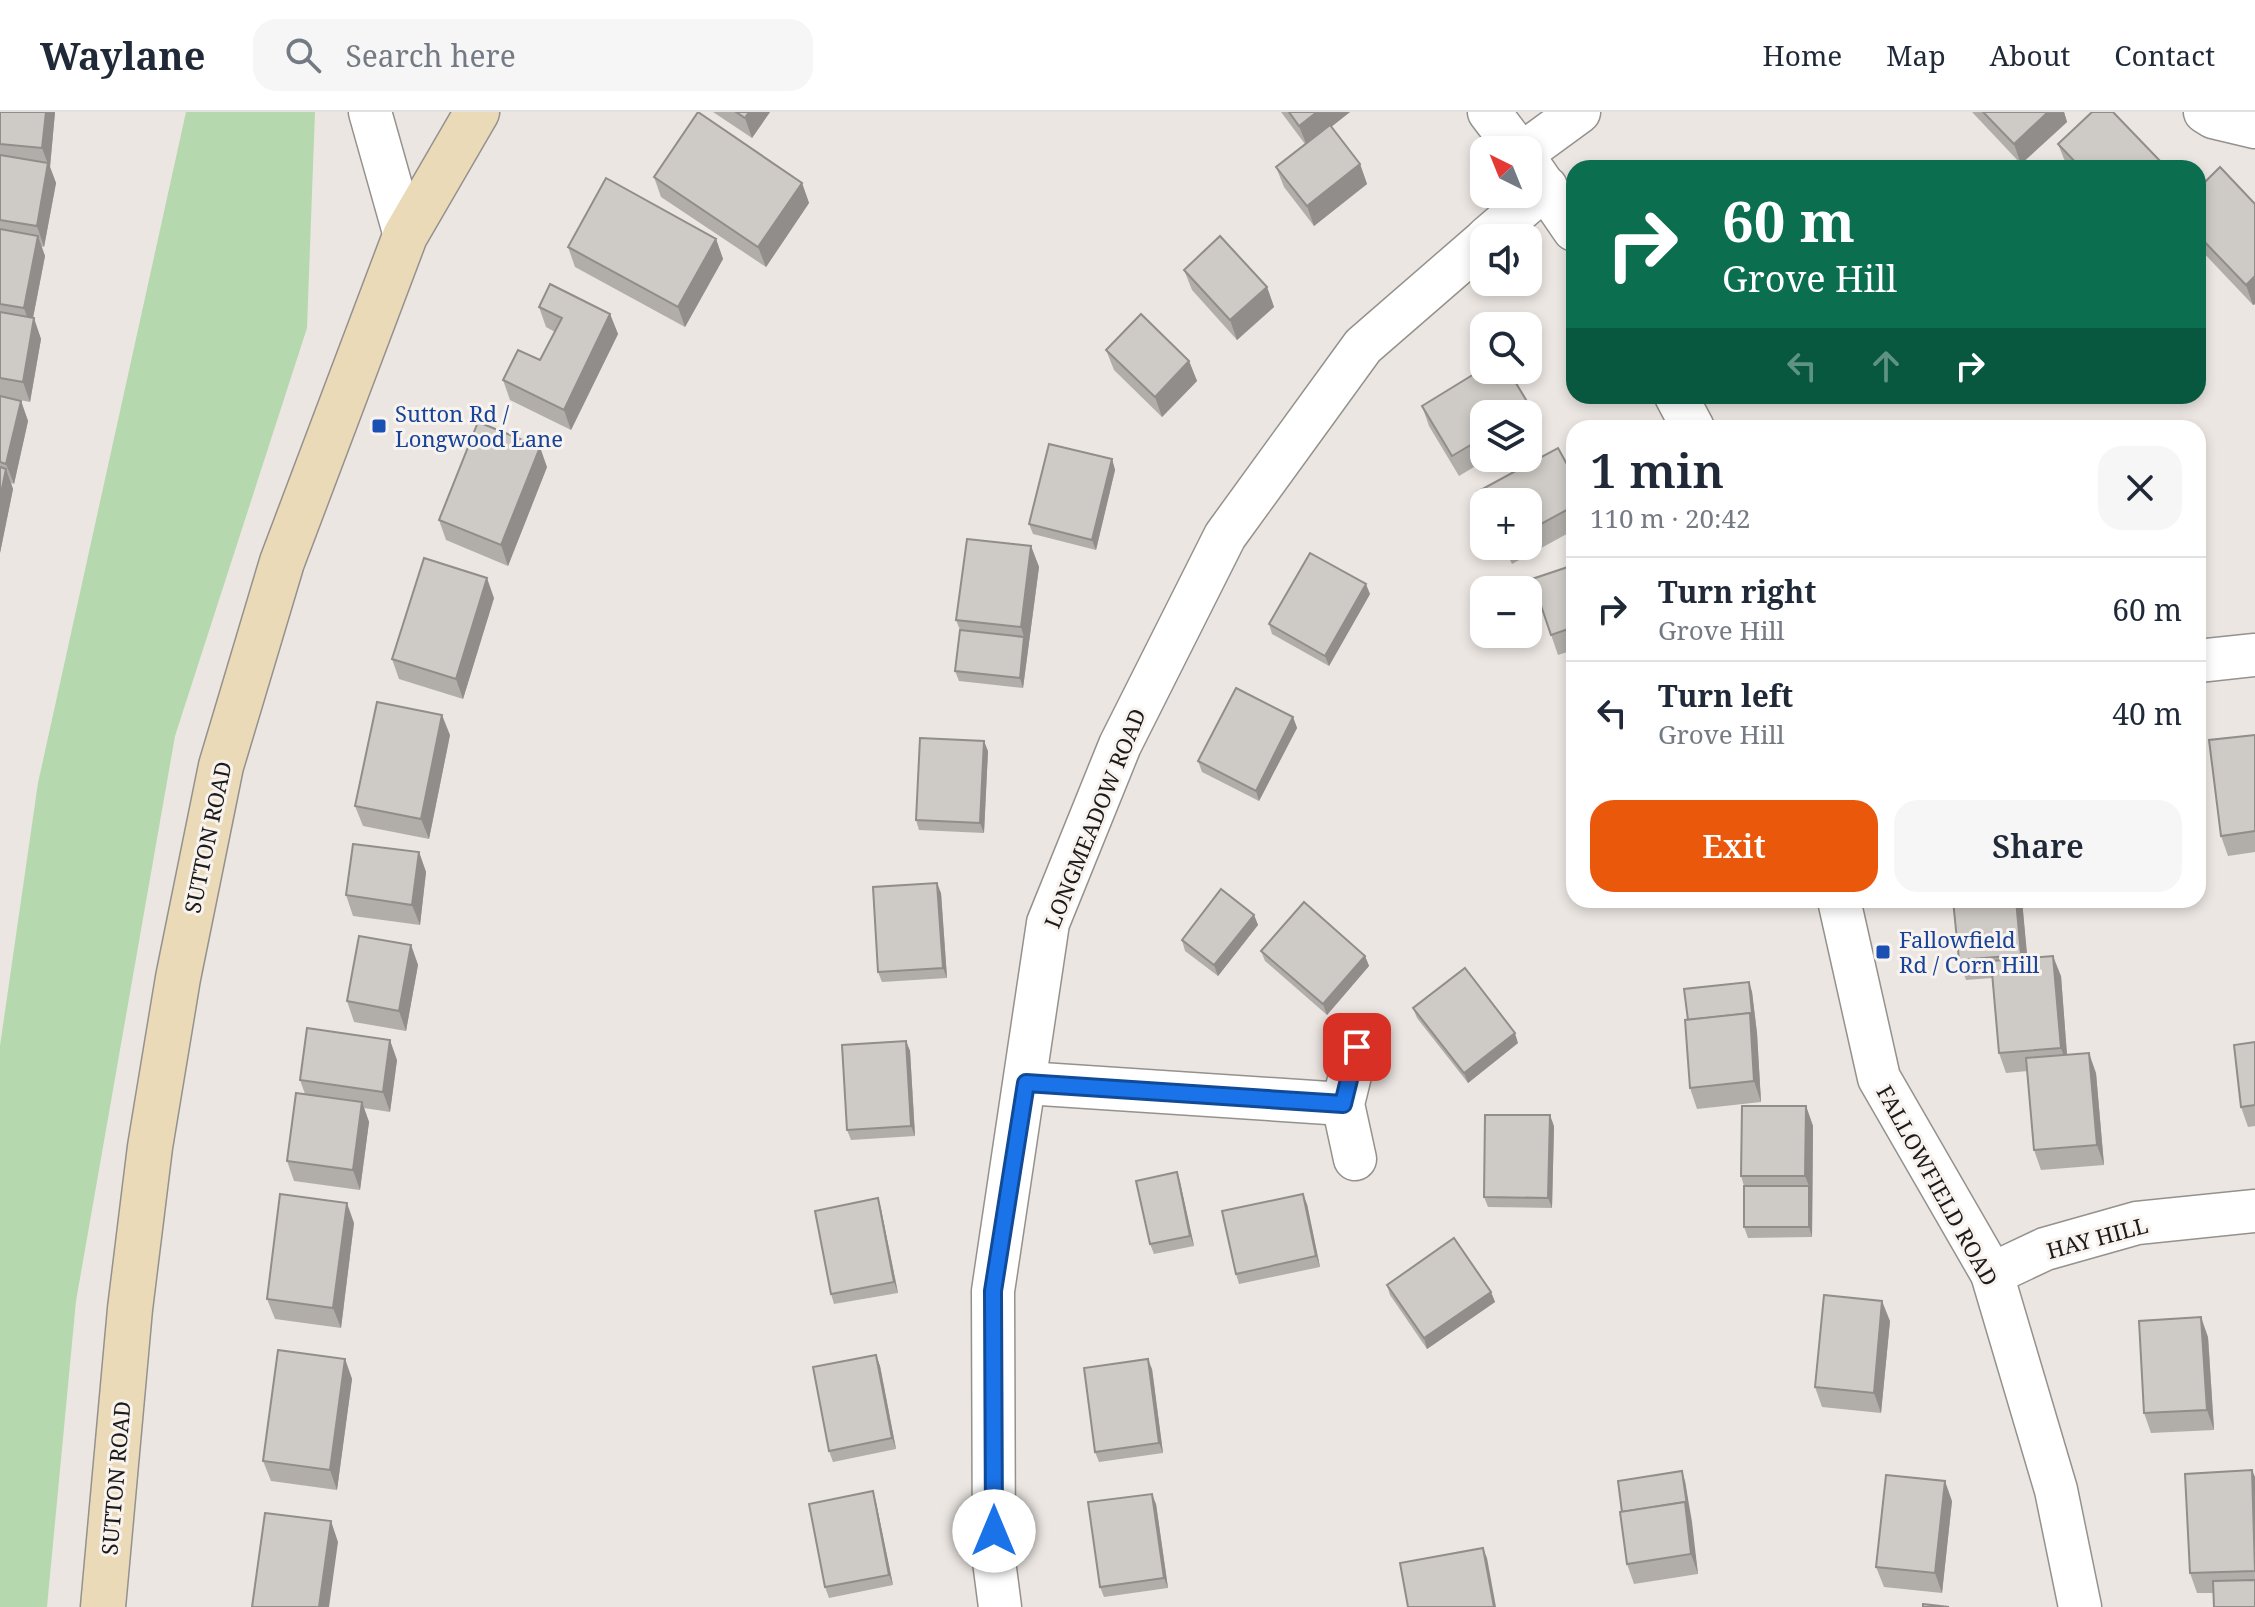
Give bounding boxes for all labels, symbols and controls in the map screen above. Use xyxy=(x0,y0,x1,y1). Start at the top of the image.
search box xyxy=(253,19,813,91)
text: Waylane xyxy=(40,29,205,81)
icon: search xyxy=(281,33,325,77)
text: Search here xyxy=(345,35,516,76)
text: Home xyxy=(1763,36,1842,74)
text: Map xyxy=(1886,36,1946,74)
text: About xyxy=(1990,36,2070,74)
text: Contact xyxy=(2114,36,2215,74)
north arrow xyxy=(1470,136,1542,208)
map controls xyxy=(1470,136,1542,648)
text: 60 m xyxy=(1722,182,1855,258)
icon: right xyxy=(1590,192,1694,296)
button: sound xyxy=(1470,224,1542,296)
text: Grove Hill xyxy=(1722,254,1897,303)
button: search xyxy=(1470,312,1542,384)
icon: left xyxy=(1780,344,1824,388)
icon: ahead xyxy=(1864,344,1908,388)
icon: right xyxy=(1948,344,1992,388)
place label: Sutton Rd / Longwood Lane xyxy=(395,398,563,453)
button: layers xyxy=(1470,400,1542,472)
marker: Sutton Rd / Longwood Lane xyxy=(370,417,388,435)
text: 1 min xyxy=(1590,437,1724,502)
button: close xyxy=(2098,446,2182,530)
button: + xyxy=(1470,488,1542,560)
text: 110 m · 20:42 xyxy=(1590,500,1751,536)
text: Turn right xyxy=(1658,571,1816,612)
button: − xyxy=(1470,576,1542,648)
icon: right xyxy=(1590,587,1634,631)
text: 60 m xyxy=(2112,589,2182,630)
text: Grove Hill xyxy=(1658,612,1785,648)
text: Turn left xyxy=(1658,675,1793,716)
icon: left xyxy=(1590,691,1634,735)
text: 40 m xyxy=(2112,693,2182,734)
street label: LONGMEADOW ROAD xyxy=(1036,704,1152,932)
text: Grove Hill xyxy=(1658,716,1785,752)
street label: SUTTON ROAD xyxy=(176,758,238,916)
button: Exit xyxy=(1590,800,1878,892)
button: Share xyxy=(1894,800,2182,892)
place label: Fallowfield Rd / Corn Hill xyxy=(1899,924,2039,979)
marker: Fallowfield Rd / Corn Hill xyxy=(1874,943,1892,961)
pin xyxy=(1323,1013,1391,1081)
icon: arrive xyxy=(1335,1025,1379,1069)
street label: FALLOWFIELD ROAD xyxy=(1870,1079,2006,1291)
street label: HAY HILL xyxy=(2043,1209,2151,1265)
street label: SUTTON ROAD xyxy=(93,1400,137,1556)
position arrow xyxy=(952,1489,1036,1573)

